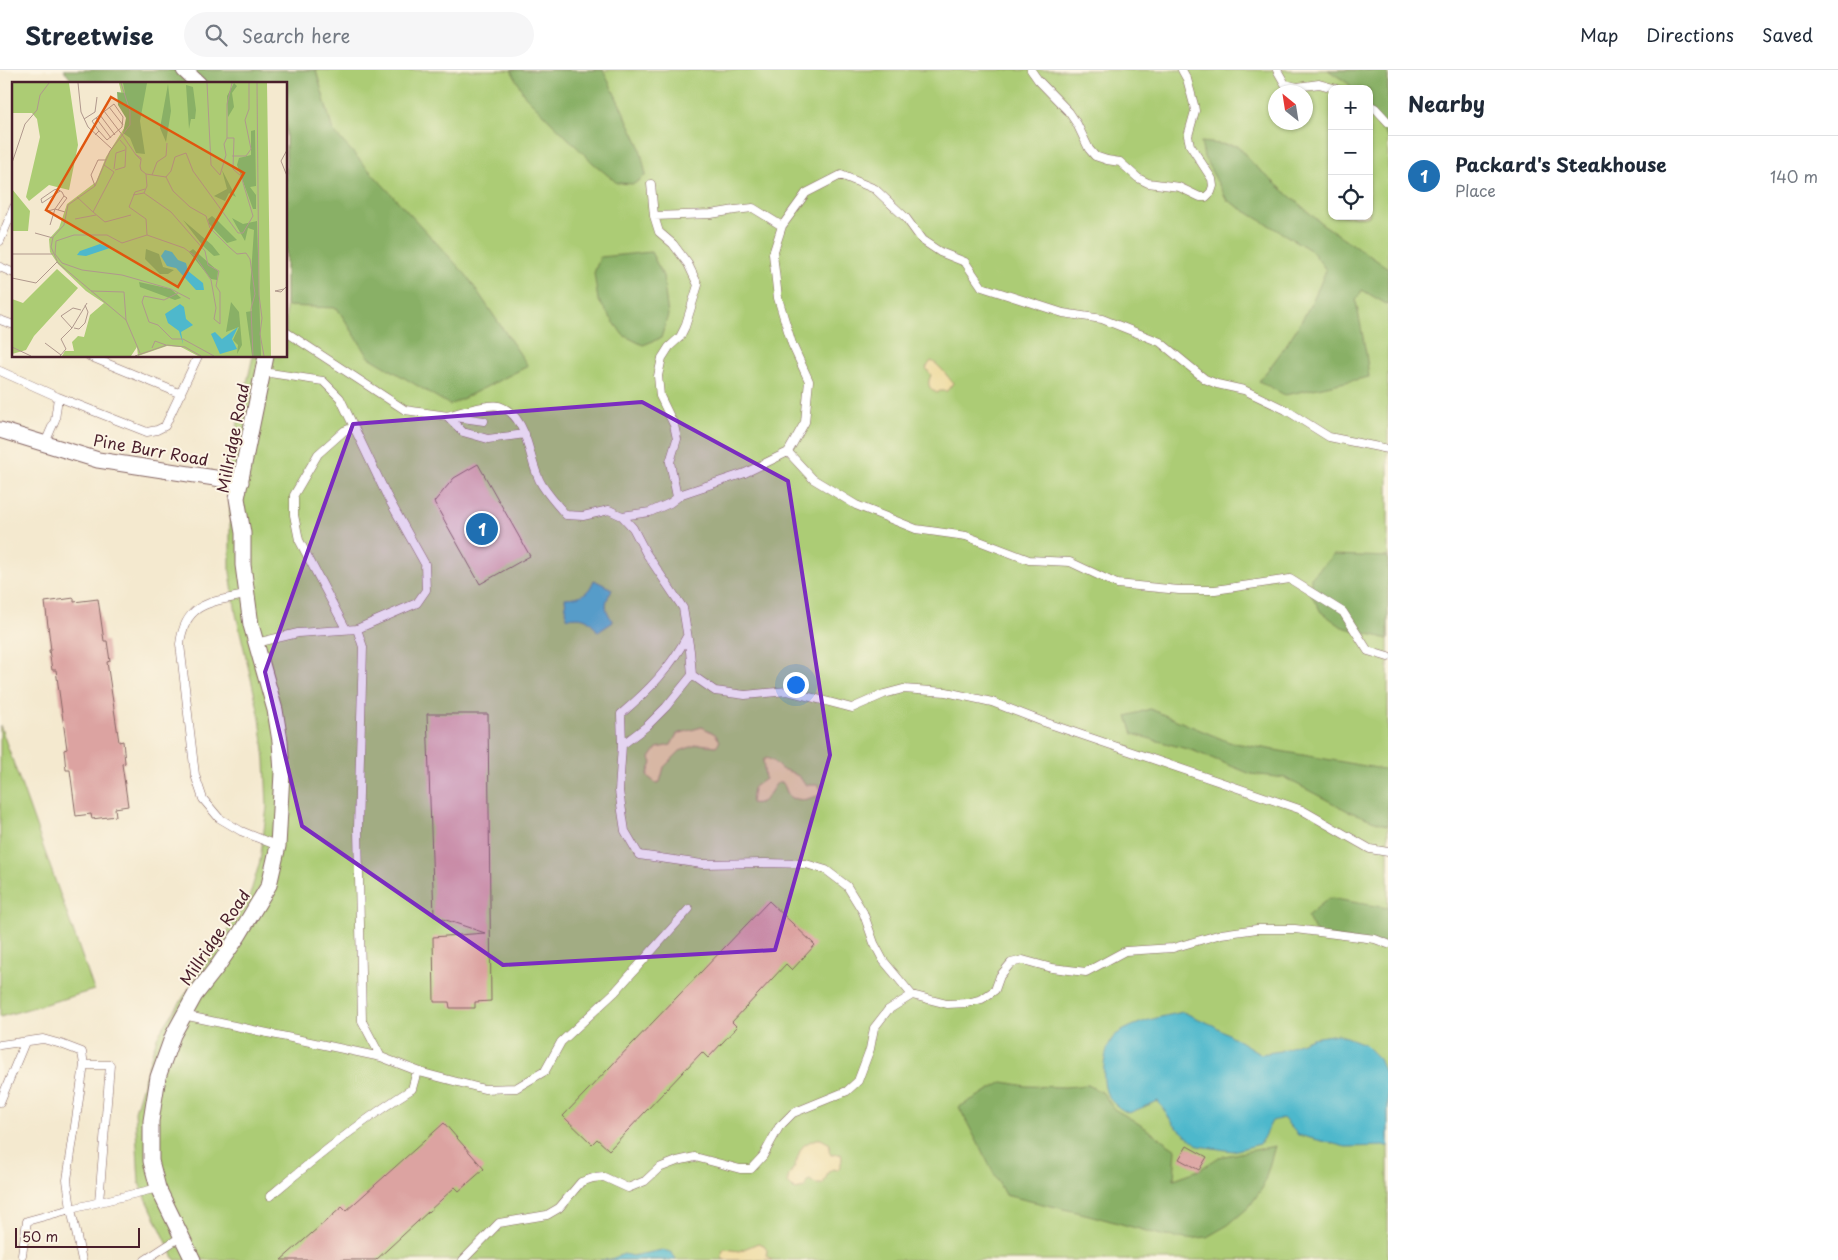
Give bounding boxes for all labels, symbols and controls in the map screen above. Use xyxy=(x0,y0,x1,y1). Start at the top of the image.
search box xyxy=(184,12,534,57)
text: Streetwise xyxy=(25,17,154,53)
icon: search xyxy=(202,21,230,49)
text: Search here xyxy=(242,21,350,49)
text: Map xyxy=(1580,21,1618,48)
text: Directions xyxy=(1646,21,1734,48)
text: Saved xyxy=(1762,21,1813,48)
inset map xyxy=(12,82,288,358)
north arrow xyxy=(1268,85,1313,130)
map controls xyxy=(1328,85,1373,220)
button: + xyxy=(1328,85,1373,130)
text: Nearby xyxy=(1408,87,1485,119)
button: − xyxy=(1328,130,1373,175)
text: Packard's Steakhouse xyxy=(1455,150,1667,178)
text: 1 xyxy=(1420,164,1428,188)
text: 140 m xyxy=(1770,164,1818,188)
button: locate xyxy=(1328,175,1373,220)
text: Place xyxy=(1455,178,1496,202)
street label: Millridge Road xyxy=(210,381,254,495)
street label: Pine Burr Road xyxy=(92,427,210,471)
pin: 1 xyxy=(466,510,498,548)
your location xyxy=(783,672,809,698)
street label: Millridge Road xyxy=(173,884,255,990)
scale bar xyxy=(15,1225,140,1248)
text: 50 m xyxy=(22,1226,58,1247)

